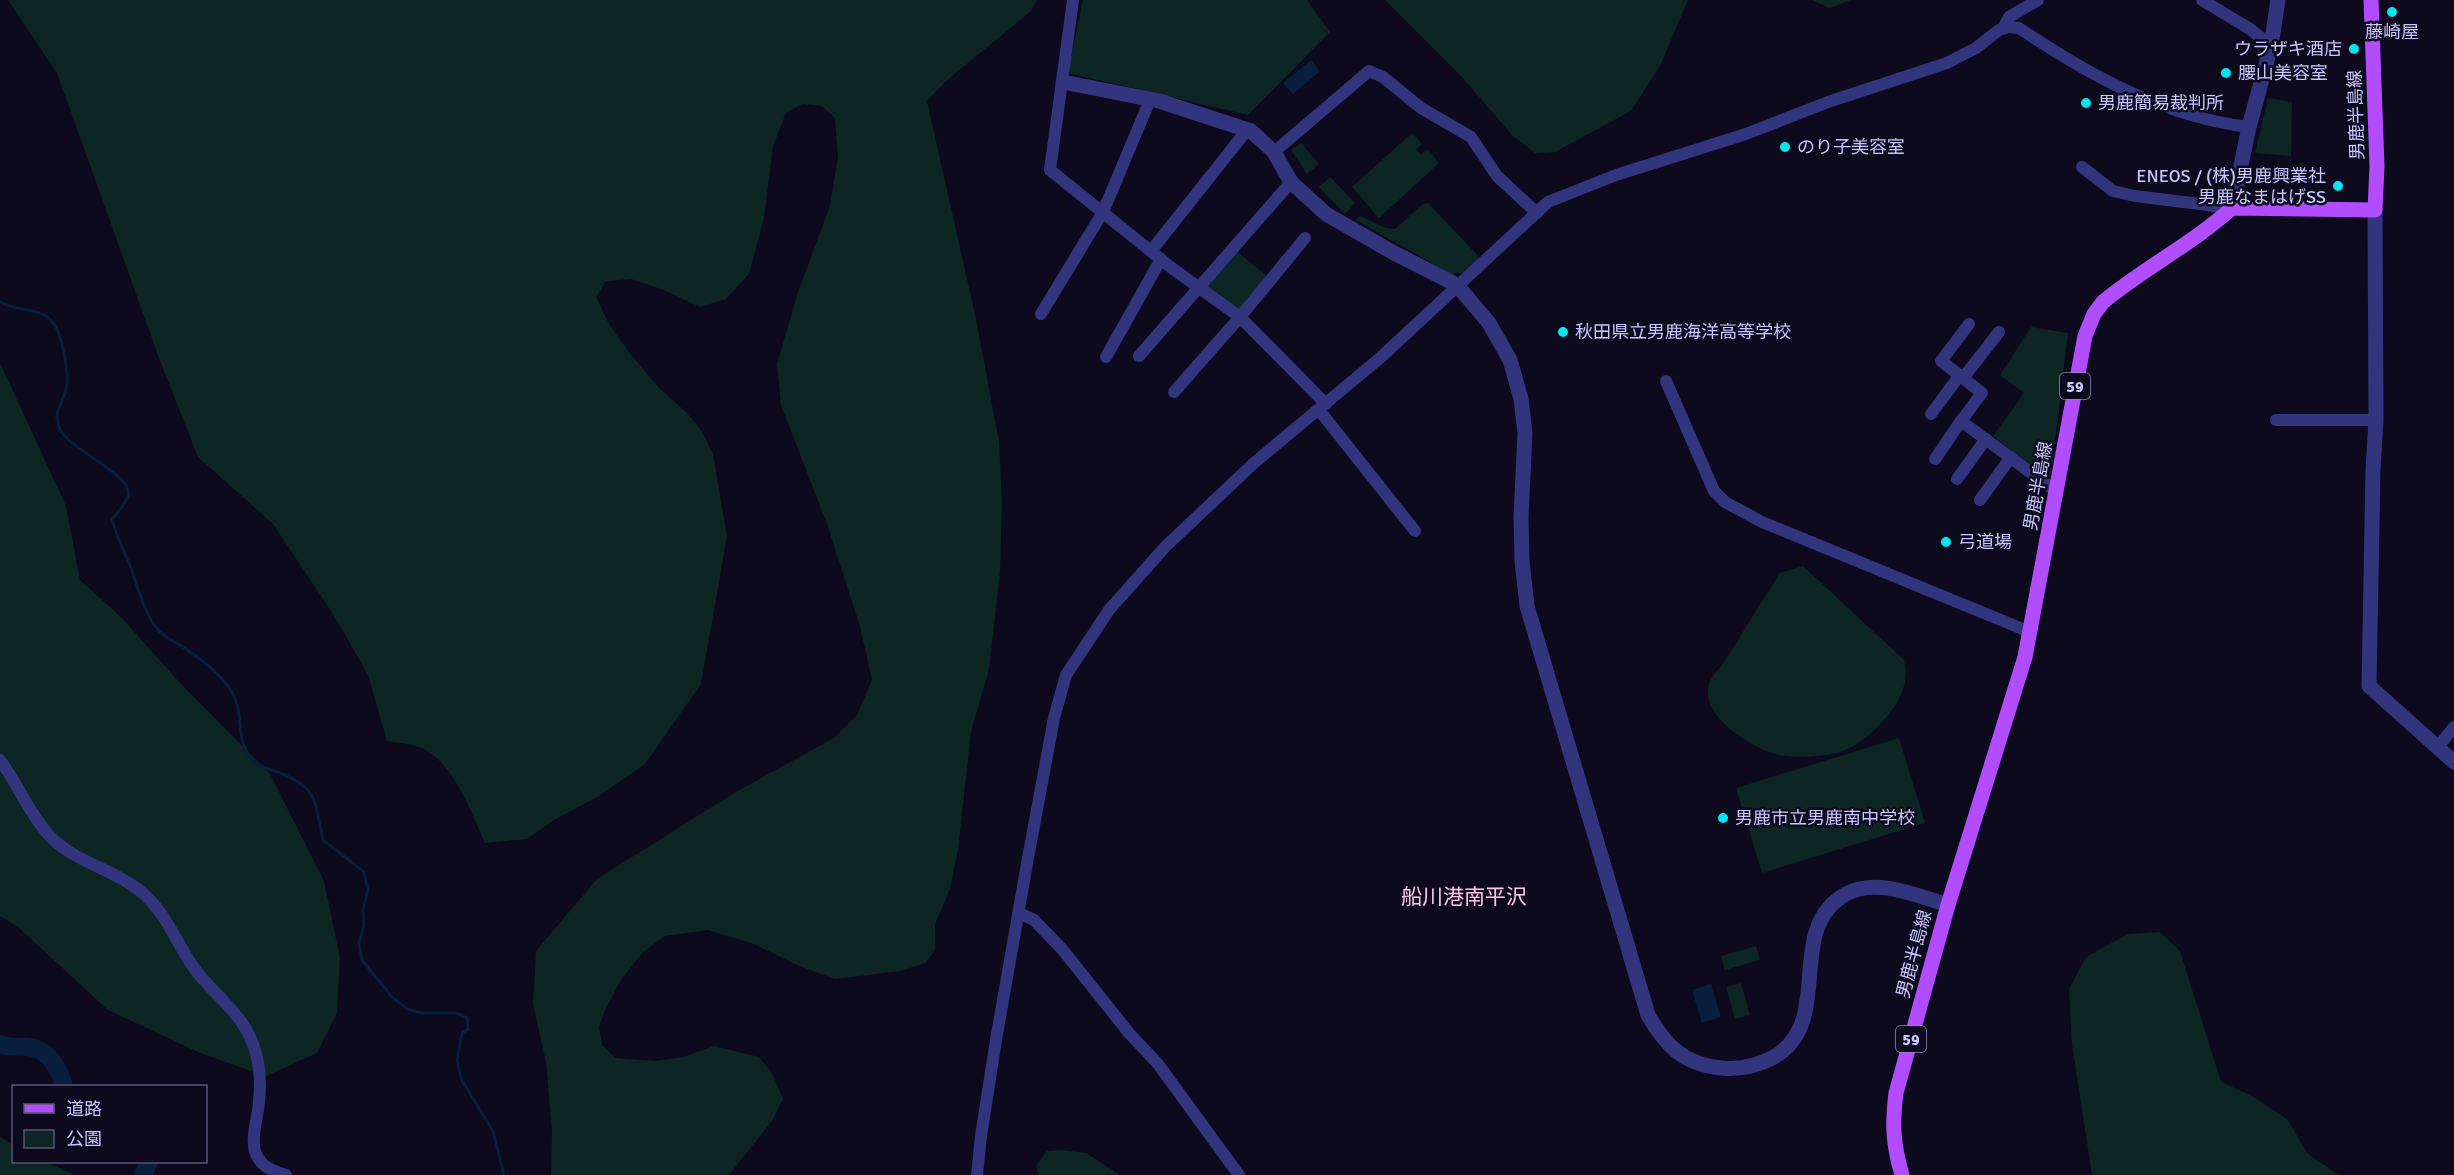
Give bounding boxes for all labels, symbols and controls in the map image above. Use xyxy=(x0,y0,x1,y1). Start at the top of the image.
marker: 藤崎屋 xyxy=(2385,5,2399,19)
place label: 藤崎屋 xyxy=(2365,21,2419,43)
place label: ウラザキ酒店 xyxy=(2234,38,2342,60)
marker: ウラザキ酒店 xyxy=(2347,42,2361,56)
place label: 腰山美容室 xyxy=(2238,62,2328,84)
marker: 腰山美容室 xyxy=(2219,66,2233,80)
street label: 男鹿半島線 xyxy=(2343,70,2369,160)
place label: 男鹿簡易裁判所 xyxy=(2098,92,2224,114)
marker: 男鹿簡易裁判所 xyxy=(2079,96,2093,110)
place label: のり子美容室 xyxy=(1797,136,1905,158)
marker: のり子美容室 xyxy=(1778,140,1792,154)
place label: ENEOS / (株)男鹿興業社 男鹿なまはげSS xyxy=(2136,165,2326,208)
marker: ENEOS / (株)男鹿興業社 男鹿なまはげSS xyxy=(2331,179,2345,193)
place label: 秋田県立男鹿海洋高等学校 xyxy=(1575,321,1791,343)
marker: 秋田県立男鹿海洋高等学校 xyxy=(1556,325,1570,339)
road number: 59 xyxy=(2060,373,2090,399)
street label: 男鹿半島線 xyxy=(2019,440,2057,532)
place label: 弓道場 xyxy=(1958,531,2012,553)
marker: 弓道場 xyxy=(1939,535,1953,549)
place label: 男鹿市立男鹿南中学校 xyxy=(1735,807,1915,829)
marker: 男鹿市立男鹿南中学校 xyxy=(1716,811,1730,825)
district label: 船川港南平沢 xyxy=(1401,884,1527,910)
street label: 男鹿半島線 xyxy=(1892,908,1936,1000)
road number: 59 xyxy=(1896,1026,1926,1052)
legend xyxy=(12,1085,207,1163)
text: 道路 xyxy=(66,1098,102,1120)
text: 公園 xyxy=(66,1128,102,1150)

